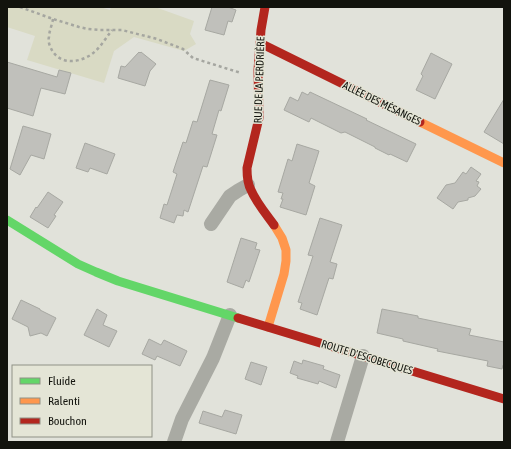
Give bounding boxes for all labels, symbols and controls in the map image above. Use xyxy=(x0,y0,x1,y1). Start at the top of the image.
street label: RUE DE LA PERDRIÈRE xyxy=(251,36,267,123)
street label: ALLÉE DES MÉSANGES xyxy=(341,79,423,127)
street label: ROUTE D'ESCOBECQUES xyxy=(320,337,414,377)
legend xyxy=(12,365,152,437)
text: Fluide xyxy=(48,374,76,388)
text: Ralenti xyxy=(48,394,80,408)
text: Bouchon xyxy=(48,414,87,428)

